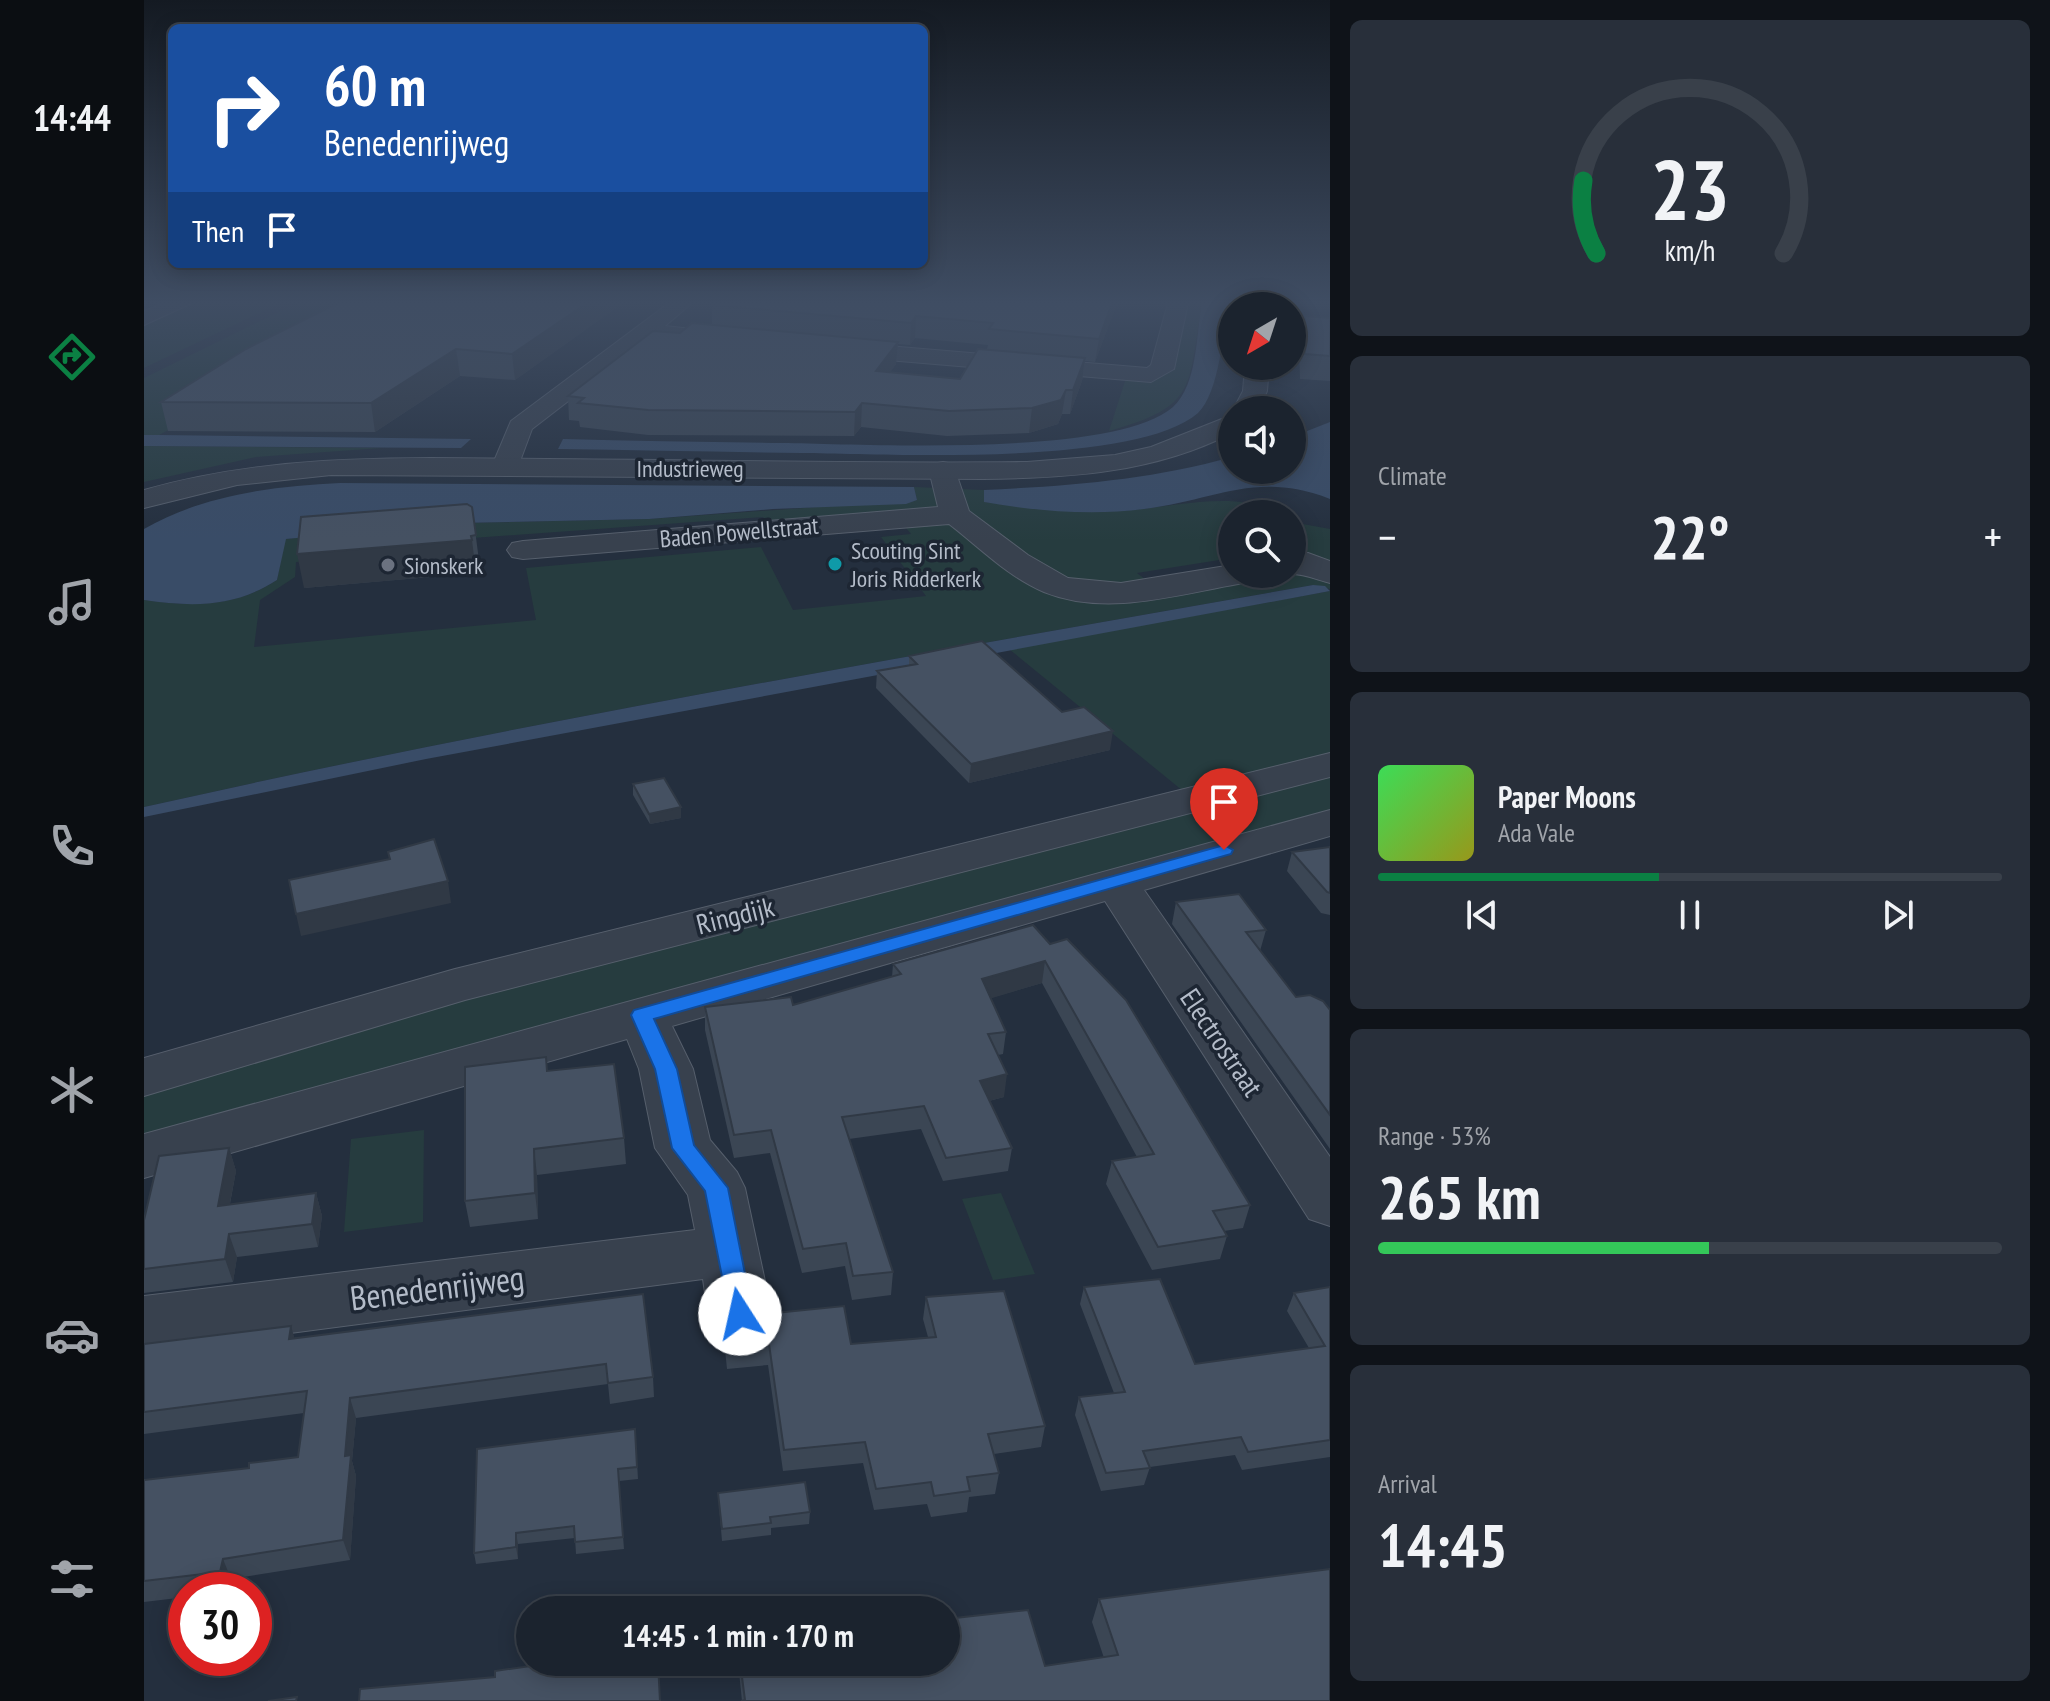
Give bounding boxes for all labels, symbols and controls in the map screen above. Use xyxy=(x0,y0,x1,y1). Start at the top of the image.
text: 60 m xyxy=(324,49,426,121)
icon: right xyxy=(192,56,296,160)
text: 14:44 xyxy=(33,94,111,141)
text: Benedenrijweg xyxy=(324,119,509,166)
text: 23 xyxy=(1650,135,1730,243)
icon: arrive xyxy=(260,208,304,252)
text: Then xyxy=(192,211,244,250)
text: km/h xyxy=(1665,232,1715,269)
north arrow xyxy=(1218,292,1306,380)
map controls xyxy=(1218,292,1306,588)
icon: directions xyxy=(44,329,100,385)
button: sound xyxy=(1218,396,1306,484)
street label: Industrieweg xyxy=(636,453,744,484)
text: Climate xyxy=(1378,459,1447,492)
text: 22° xyxy=(1650,498,1730,576)
button: search xyxy=(1218,500,1306,588)
text: − xyxy=(1378,508,1396,565)
text: + xyxy=(1984,508,2002,565)
street label: Baden Powellstraat xyxy=(658,510,820,554)
place label: Scouting Sint Joris Ridderkerk xyxy=(850,535,982,594)
place label: Sionskerk xyxy=(404,550,484,581)
marker: Scouting Sint Joris Ridderkerk xyxy=(826,555,844,573)
marker: Sionskerk xyxy=(379,556,397,574)
icon: music xyxy=(44,574,100,630)
pin xyxy=(1190,768,1258,850)
text: Paper Moons xyxy=(1498,777,1636,816)
icon: arrive xyxy=(1202,780,1246,824)
text: Ada Vale xyxy=(1498,816,1575,849)
icon: phone xyxy=(44,818,100,874)
street label: Ringdijk xyxy=(692,887,778,943)
icon: previous xyxy=(1460,893,1504,937)
icon: pause xyxy=(1668,893,1712,937)
icon: next xyxy=(1876,893,1920,937)
street label: Electrostraat xyxy=(1172,981,1272,1103)
icon: climate xyxy=(44,1062,100,1118)
text: Range · 53% xyxy=(1378,1119,1491,1152)
text: 265 km xyxy=(1378,1158,1541,1236)
street label: Benedenrijweg xyxy=(348,1255,526,1319)
position arrow xyxy=(698,1272,782,1356)
icon: car xyxy=(44,1307,100,1363)
text: Arrival xyxy=(1378,1467,1437,1500)
text: 14:45 xyxy=(1378,1506,1508,1584)
icon: filters xyxy=(44,1551,100,1607)
speed limit sign: 30 xyxy=(168,1572,272,1676)
text: 14:45 · 1 min · 170 m xyxy=(622,1616,854,1655)

